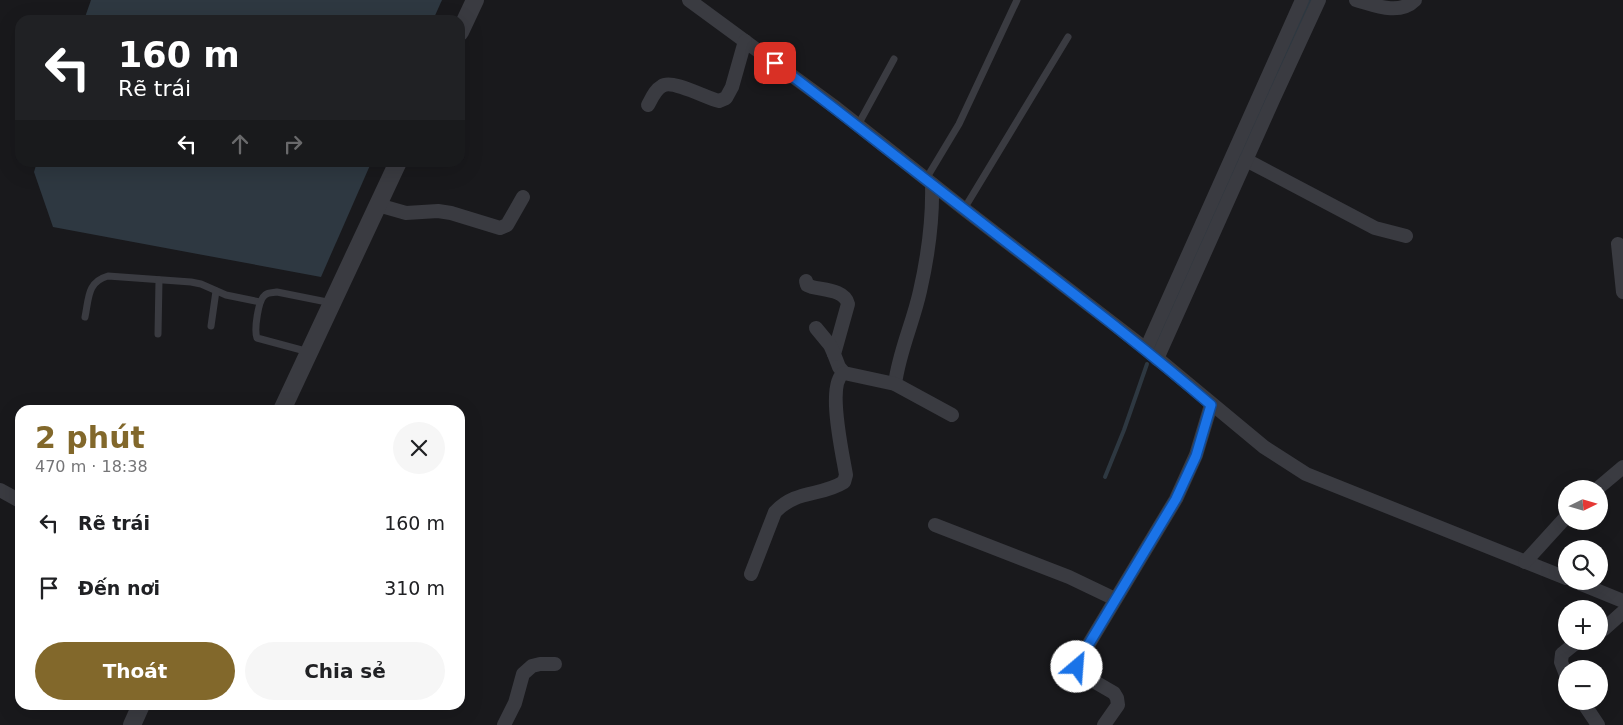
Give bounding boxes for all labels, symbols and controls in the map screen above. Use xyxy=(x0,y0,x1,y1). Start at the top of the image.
icon: left xyxy=(35,35,100,100)
text: 160 m xyxy=(118,35,240,75)
pin xyxy=(754,42,796,84)
icon: arrive xyxy=(761,49,789,77)
text: Rẽ trái xyxy=(118,76,191,101)
icon: left xyxy=(173,130,201,158)
icon: ahead xyxy=(226,130,254,158)
icon: right xyxy=(279,130,307,158)
text: 2 phút xyxy=(35,420,145,455)
button: close xyxy=(393,422,445,474)
text: 470 m · 18:38 xyxy=(35,457,148,476)
north arrow xyxy=(1558,480,1608,530)
map controls xyxy=(1558,480,1608,710)
icon: left xyxy=(35,509,63,537)
text: Rẽ trái xyxy=(78,512,150,534)
text: 160 m xyxy=(384,512,445,534)
button: search xyxy=(1558,540,1608,590)
icon: arrive xyxy=(35,574,63,602)
text: Đến nơi xyxy=(78,577,160,599)
text: 310 m xyxy=(384,577,445,599)
button: + xyxy=(1558,600,1608,650)
position arrow xyxy=(1050,640,1102,692)
button: Thoát xyxy=(35,642,235,700)
button: Chia sẻ xyxy=(245,642,445,700)
button: − xyxy=(1558,660,1608,710)

